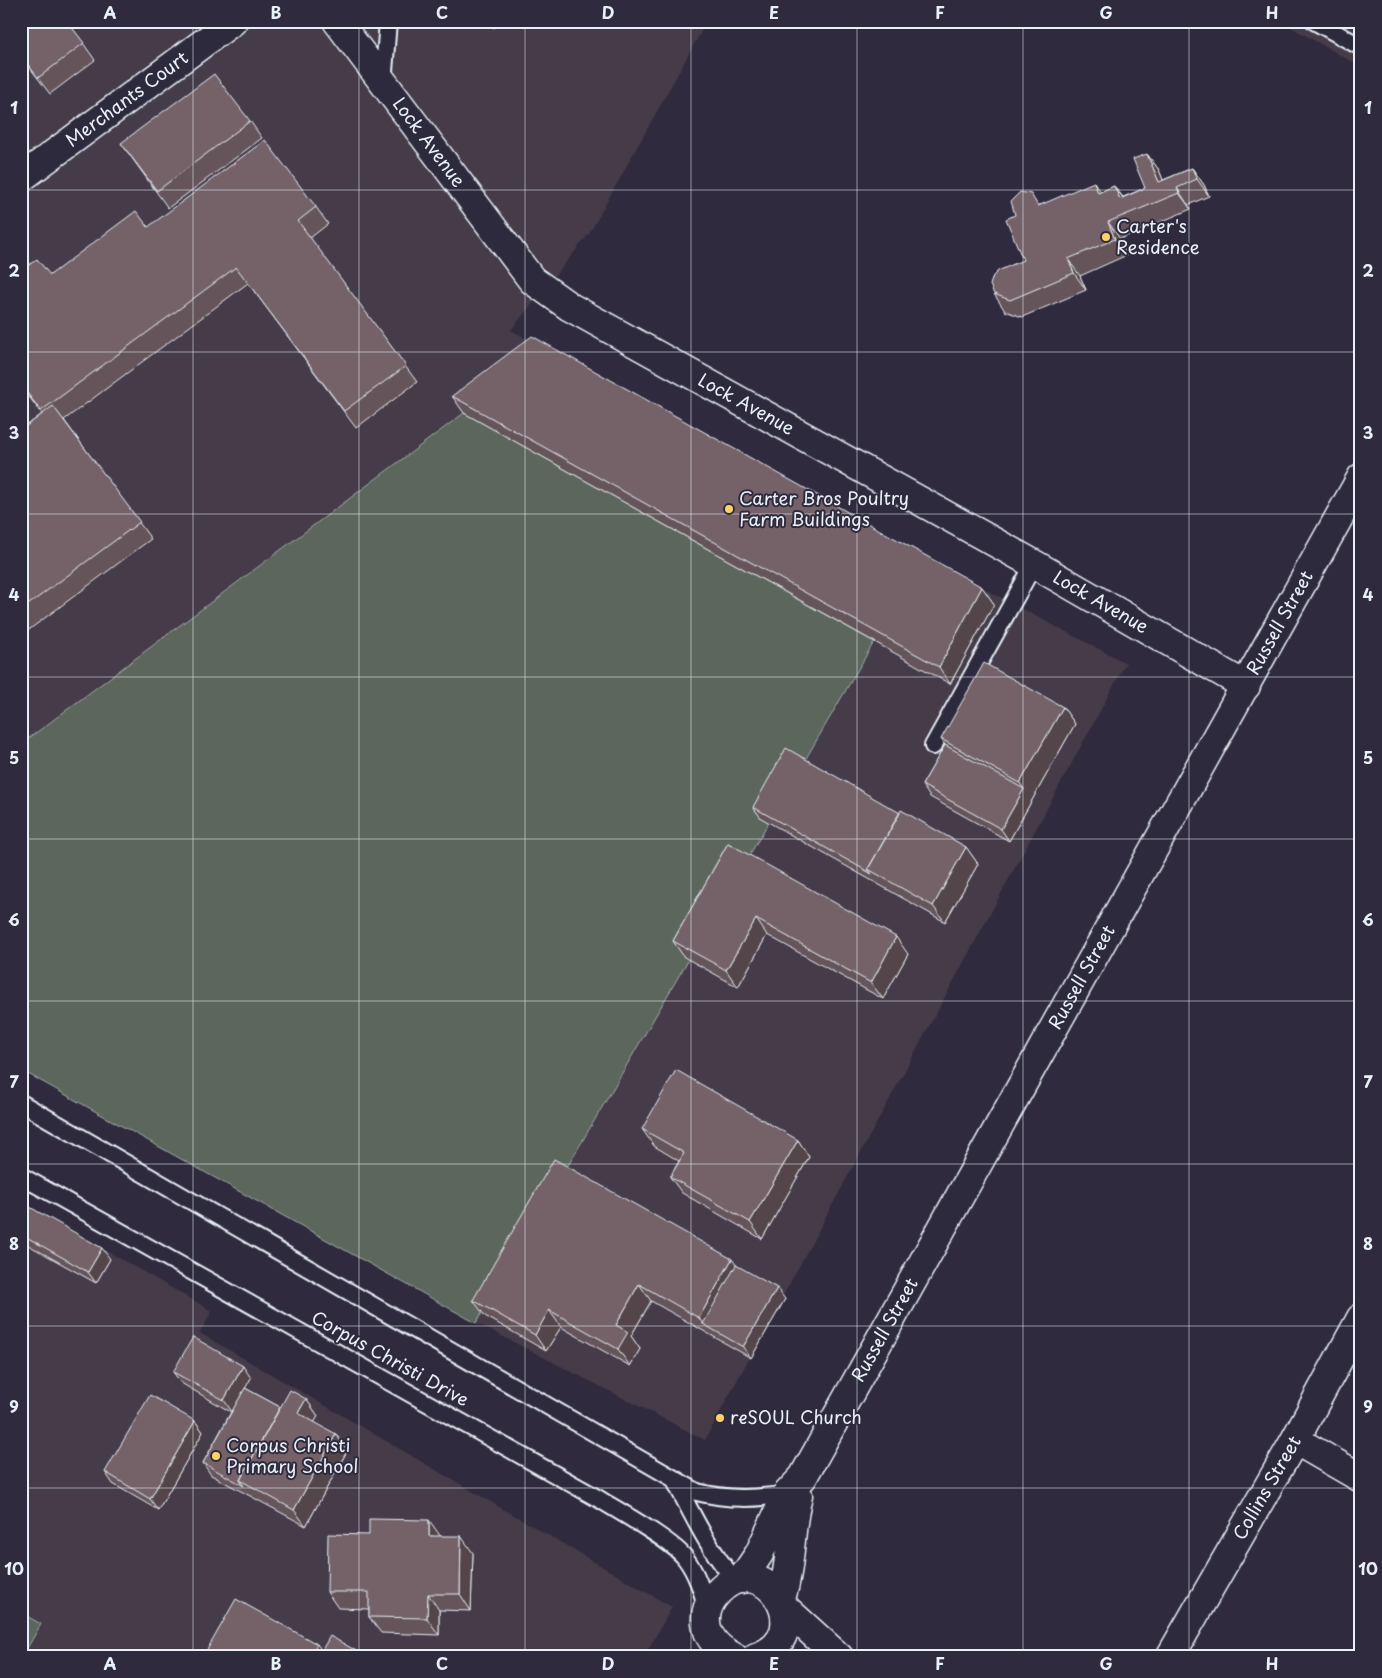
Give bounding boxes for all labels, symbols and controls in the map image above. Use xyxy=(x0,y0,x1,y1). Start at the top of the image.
text: A xyxy=(104,0,117,24)
text: B xyxy=(271,0,282,24)
text: C xyxy=(436,0,448,24)
text: D xyxy=(602,0,614,24)
text: E xyxy=(769,0,779,24)
text: F xyxy=(935,0,945,24)
text: G xyxy=(1099,0,1113,24)
text: H xyxy=(1266,0,1278,24)
street label: Merchants Court xyxy=(59,44,193,153)
street label: Lock Avenue xyxy=(387,91,472,192)
text: 1 xyxy=(10,95,18,119)
text: 1 xyxy=(1364,95,1372,119)
place label: Carter's Residence xyxy=(1116,212,1200,260)
marker: Carter's Residence xyxy=(1100,231,1112,243)
text: 2 xyxy=(8,258,20,282)
text: 2 xyxy=(1362,258,1374,282)
street label: Lock Avenue xyxy=(694,366,800,441)
text: 3 xyxy=(9,420,19,444)
text: 3 xyxy=(1363,420,1373,444)
place label: Carter Bros Poultry Farm Buildings xyxy=(739,484,909,532)
marker: Carter Bros Poultry Farm Buildings xyxy=(723,503,735,515)
street label: Lock Avenue xyxy=(1049,563,1154,639)
street label: Russell Street xyxy=(1239,565,1319,679)
text: 4 xyxy=(9,582,20,606)
text: 4 xyxy=(1363,582,1374,606)
text: 5 xyxy=(9,745,19,769)
text: 5 xyxy=(1363,745,1373,769)
text: 6 xyxy=(8,907,20,931)
text: 6 xyxy=(1362,907,1374,931)
street label: Russell Street xyxy=(1041,920,1121,1034)
text: 7 xyxy=(9,1069,19,1093)
text: 7 xyxy=(1363,1069,1373,1093)
text: 8 xyxy=(9,1231,19,1255)
text: 8 xyxy=(1363,1231,1373,1255)
street label: Russell Street xyxy=(844,1272,924,1387)
street label: Corpus Christi Drive xyxy=(307,1303,475,1412)
text: 9 xyxy=(9,1394,19,1418)
text: 9 xyxy=(1363,1394,1373,1418)
place label: reSOUL Church xyxy=(730,1403,862,1430)
marker: reSOUL Church xyxy=(714,1412,726,1424)
street label: Collins Street xyxy=(1225,1430,1307,1545)
place label: Corpus Christi Primary School xyxy=(226,1431,358,1479)
marker: Corpus Christi Primary School xyxy=(210,1450,222,1462)
text: 10 xyxy=(4,1556,24,1580)
text: 10 xyxy=(1358,1556,1378,1580)
text: A xyxy=(104,1651,117,1675)
text: B xyxy=(271,1651,282,1675)
text: C xyxy=(436,1651,448,1675)
text: D xyxy=(602,1651,614,1675)
text: E xyxy=(769,1651,779,1675)
text: F xyxy=(935,1651,945,1675)
text: G xyxy=(1099,1651,1113,1675)
text: H xyxy=(1266,1651,1278,1675)

